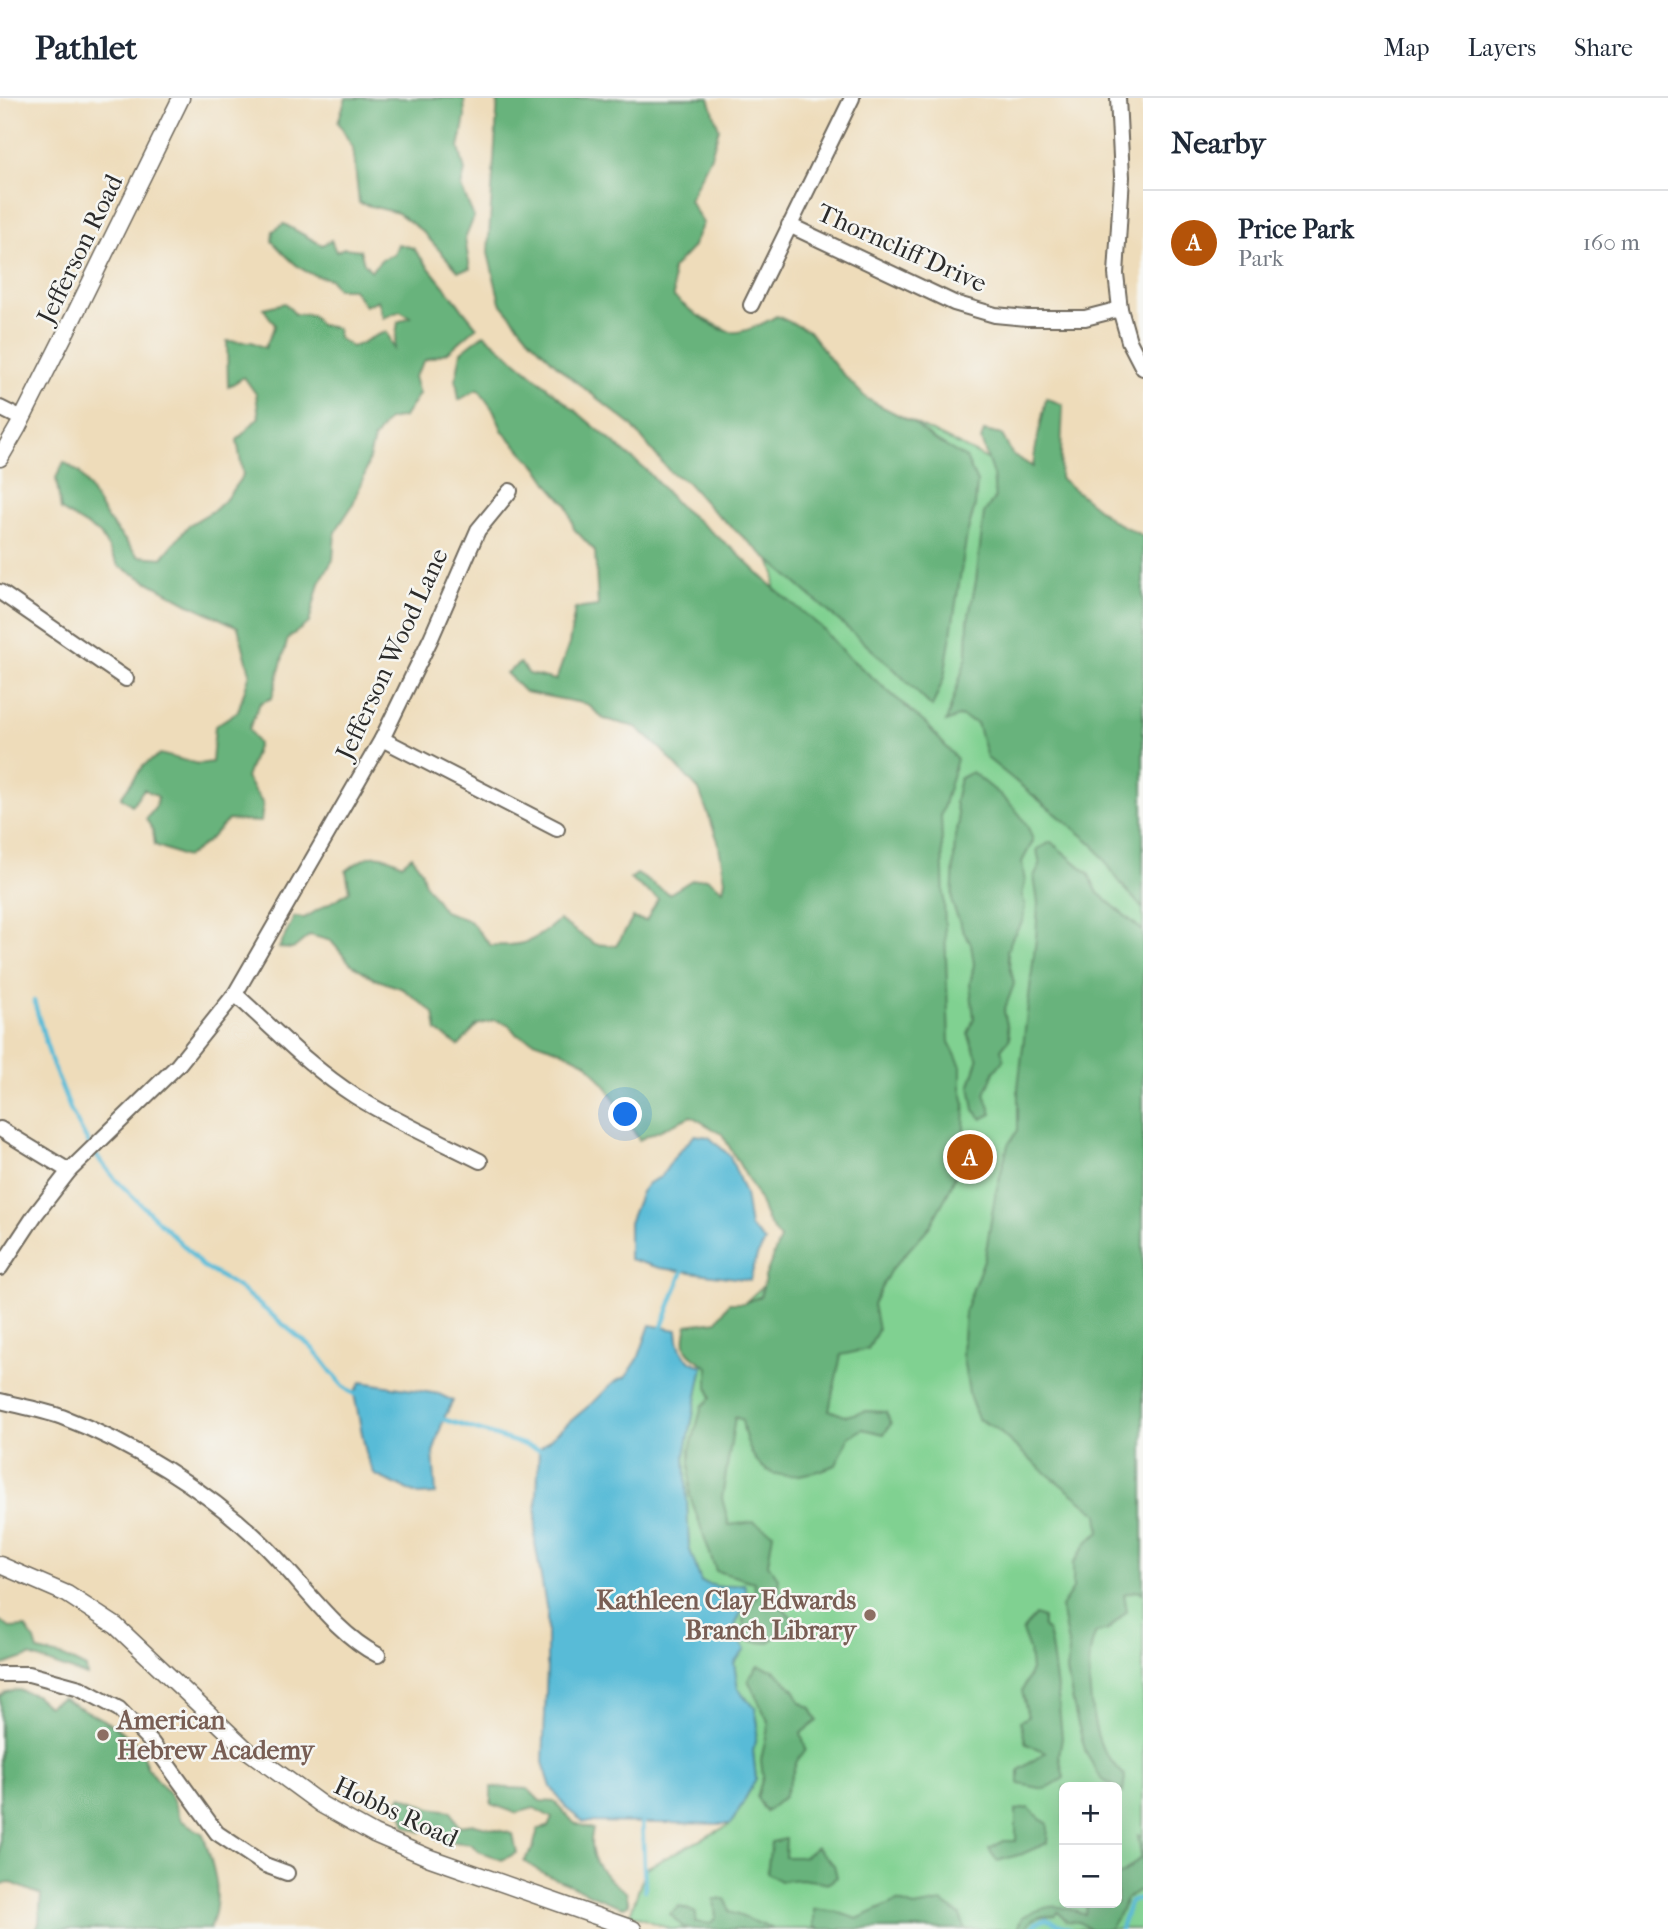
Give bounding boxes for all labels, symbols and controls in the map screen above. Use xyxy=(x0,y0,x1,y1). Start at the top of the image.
text: Pathlet xyxy=(35,29,137,68)
text: Map xyxy=(1384,34,1430,62)
text: Layers xyxy=(1468,34,1536,62)
text: Share xyxy=(1574,34,1633,62)
text: Nearby xyxy=(1171,126,1266,161)
street label: Jefferson Road xyxy=(30,168,130,331)
street label: Thorncliff Drive xyxy=(812,197,992,299)
text: Price Park xyxy=(1238,214,1354,245)
text: A xyxy=(1187,229,1201,256)
text: 160 m xyxy=(1583,229,1640,256)
text: Park xyxy=(1238,245,1284,272)
street label: Jefferson Wood Lane xyxy=(328,543,455,767)
your location xyxy=(608,1097,642,1131)
pin: A xyxy=(947,1131,993,1183)
place label: Kathleen Clay Edwards Branch Library xyxy=(596,1585,858,1646)
marker: Kathleen Clay Edwards Branch Library xyxy=(862,1607,878,1623)
place label: American Hebrew Academy xyxy=(115,1705,316,1766)
marker: American Hebrew Academy xyxy=(95,1727,111,1743)
street label: Hobbs Road xyxy=(329,1770,464,1855)
map controls xyxy=(1059,1782,1122,1908)
button: + xyxy=(1059,1782,1122,1845)
button: − xyxy=(1059,1845,1122,1908)

